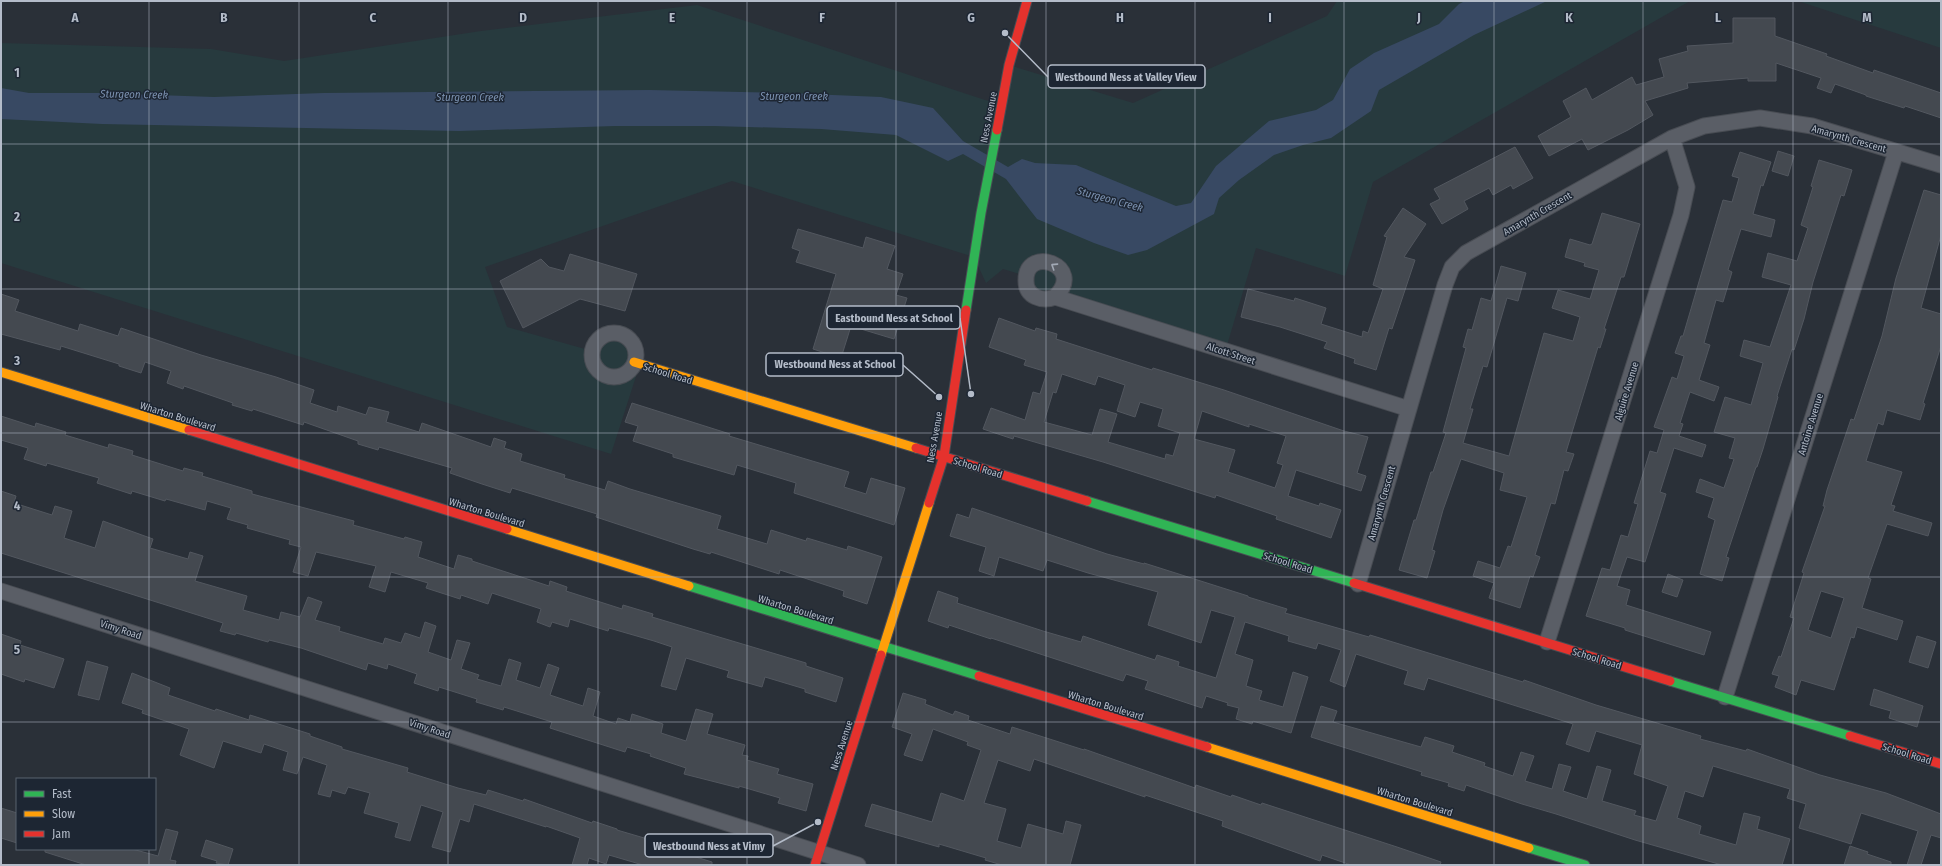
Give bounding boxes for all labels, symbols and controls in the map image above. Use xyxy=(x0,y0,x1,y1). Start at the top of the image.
text: A xyxy=(70,10,79,25)
text: B xyxy=(220,10,228,25)
text: C xyxy=(370,10,377,25)
text: D xyxy=(519,10,527,25)
text: E xyxy=(669,10,675,25)
text: F xyxy=(819,10,825,25)
text: G xyxy=(967,10,975,25)
text: H xyxy=(1116,10,1124,25)
text: I xyxy=(1268,10,1272,25)
text: J xyxy=(1416,10,1421,25)
text: K xyxy=(1565,10,1573,25)
text: L xyxy=(1715,10,1721,25)
text: M xyxy=(1862,10,1872,25)
text: 1 xyxy=(14,65,20,80)
callout: Westbound Ness at Valley View xyxy=(1048,65,1205,88)
text: Westbound Ness at Valley View xyxy=(1055,71,1197,84)
water label: Sturgeon Creek xyxy=(99,87,169,102)
water label: Sturgeon Creek xyxy=(759,90,828,103)
water label: Sturgeon Creek xyxy=(435,91,504,104)
street label: Ness Avenue xyxy=(978,91,1000,144)
street label: Amarynth Crescent xyxy=(1810,123,1888,156)
water label: Sturgeon Creek xyxy=(1074,184,1145,215)
street label: Amarynth Crescent xyxy=(1501,189,1574,238)
text: 2 xyxy=(13,209,20,224)
one-way arrow xyxy=(1052,263,1059,270)
callout: Eastbound Ness at School xyxy=(827,306,960,329)
text: Eastbound Ness at School xyxy=(835,312,954,325)
street label: Alcott Street xyxy=(1205,340,1257,368)
text: 3 xyxy=(13,353,20,368)
callout: Westbound Ness at School xyxy=(766,353,903,376)
text: Westbound Ness at School xyxy=(775,358,896,371)
street label: Alguire Avenue xyxy=(1612,360,1642,422)
street label: School Road xyxy=(642,361,694,387)
street label: Antoine Avenue xyxy=(1796,392,1826,457)
street label: Wharton Boulevard xyxy=(138,400,217,434)
street label: Ness Avenue xyxy=(925,411,945,464)
street label: School Road xyxy=(952,455,1004,481)
street label: Amarynth Crescent xyxy=(1366,464,1399,542)
street label: Wharton Boulevard xyxy=(447,496,526,530)
text: 4 xyxy=(14,498,21,513)
street label: School Road xyxy=(1262,550,1314,576)
street label: Wharton Boulevard xyxy=(756,593,835,627)
street label: Vimy Road xyxy=(98,618,143,642)
text: 5 xyxy=(14,642,20,657)
street label: School Road xyxy=(1571,646,1623,672)
street label: Wharton Boulevard xyxy=(1066,689,1145,723)
street label: Vimy Road xyxy=(407,717,452,741)
street label: Ness Avenue xyxy=(828,719,856,772)
street label: School Road xyxy=(1881,741,1933,767)
legend xyxy=(16,778,156,850)
street label: Wharton Boulevard xyxy=(1375,785,1454,819)
text: Fast xyxy=(52,787,71,801)
text: Slow xyxy=(52,807,75,821)
text: Jam xyxy=(52,827,70,841)
callout: Westbound Ness at Vimy xyxy=(645,834,773,857)
text: Westbound Ness at Vimy xyxy=(653,840,766,853)

